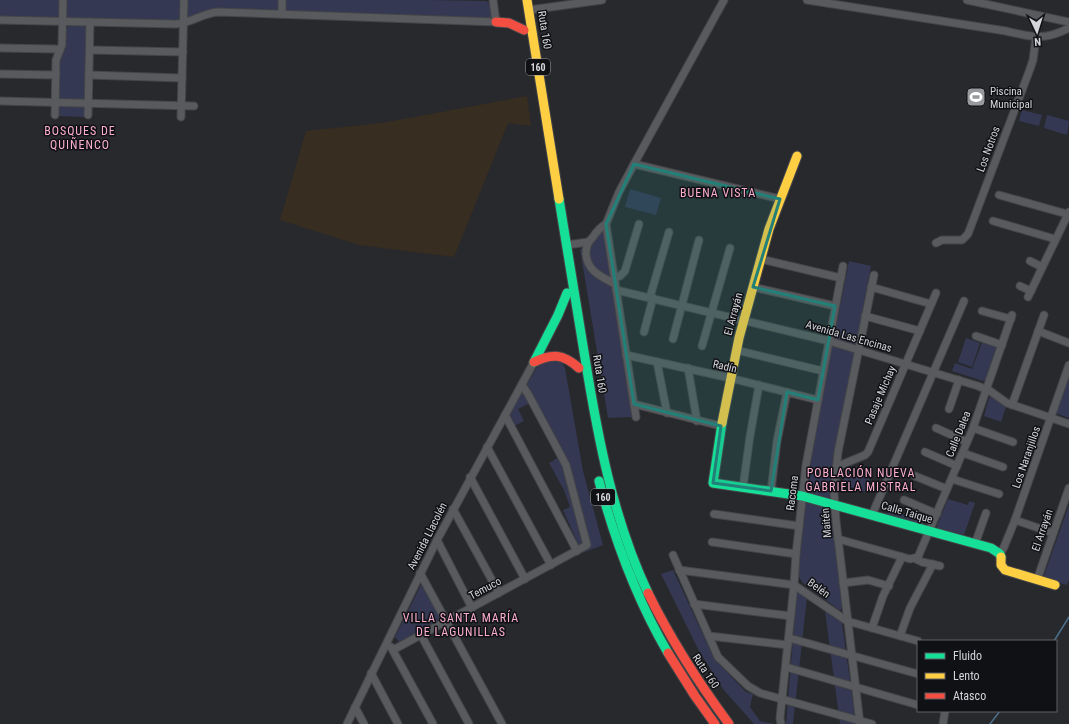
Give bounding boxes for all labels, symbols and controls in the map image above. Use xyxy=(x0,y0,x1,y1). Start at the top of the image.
street label: Ruta 160 xyxy=(535,10,554,50)
north arrow xyxy=(1017,12,1057,52)
text: N xyxy=(1034,35,1041,48)
road number: 160 xyxy=(526,59,550,75)
place label: Piscina Municipal xyxy=(990,85,1032,111)
sports icon: Piscina Municipal xyxy=(965,86,987,108)
district label: BOSQUES DE QUIÑENCO xyxy=(44,124,116,152)
street label: Los Notros xyxy=(974,125,1003,174)
district label: BUENA VISTA xyxy=(680,186,756,200)
street label: El Arrayán xyxy=(722,291,745,337)
street label: Avenida Las Encinas xyxy=(804,318,893,355)
street label: Ruta 160 xyxy=(590,354,609,394)
street label: Radín xyxy=(711,357,738,376)
street label: Pasaje Michay xyxy=(862,363,899,427)
street label: Calle Dalea xyxy=(943,409,974,459)
street label: Los Naranjillos xyxy=(1010,424,1043,490)
district label: POBLACIÓN NUEVA GABRIELA MISTRAL xyxy=(806,465,916,494)
street label: Racoma xyxy=(784,475,801,511)
road number: 160 xyxy=(591,489,615,505)
street label: Calle Taique xyxy=(880,499,934,526)
street label: Avenida Llacolén xyxy=(405,500,450,572)
street label: El Arrayán xyxy=(1029,507,1056,553)
street label: Maitén xyxy=(819,508,834,538)
street label: Temuco xyxy=(467,574,504,602)
street label: Belén xyxy=(805,576,832,601)
district label: VILLA SANTA MARÍA DE LAGUNILLAS xyxy=(403,610,519,639)
legend xyxy=(917,640,1057,712)
text: Fluido xyxy=(953,649,982,663)
street label: Ruta 160 xyxy=(689,652,722,691)
text: Lento xyxy=(953,669,980,683)
text: Atasco xyxy=(953,689,986,703)

